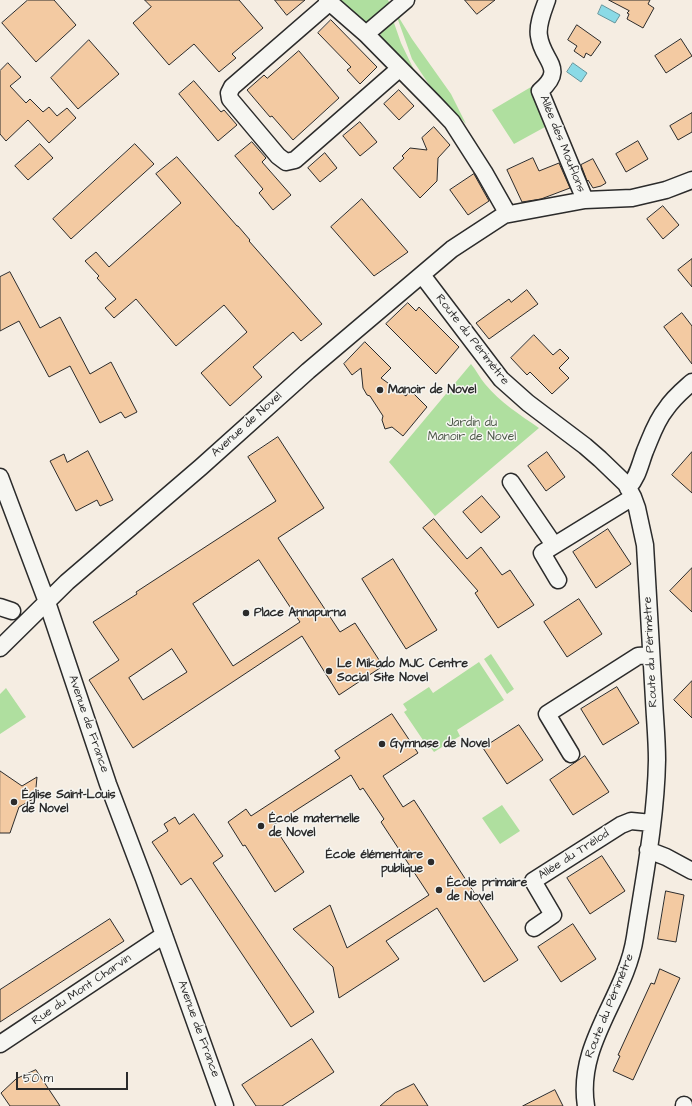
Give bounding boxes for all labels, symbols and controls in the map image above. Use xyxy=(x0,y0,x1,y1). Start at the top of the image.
street label: Allée des Mouflons xyxy=(536,93,588,195)
street label: Route du Périmètre xyxy=(432,292,512,388)
place label: Manoir de Novel xyxy=(388,383,476,397)
marker: Manoir de Novel xyxy=(375,385,385,395)
street label: Avenue de Novel xyxy=(209,389,285,461)
park label: Jardin du Manoir de Novel xyxy=(428,416,516,444)
street label: Route du Périmètre xyxy=(641,596,661,708)
place label: Place Annapurna xyxy=(254,606,346,620)
marker: Place Annapurna xyxy=(241,608,251,618)
place label: Le Mikado MJC Centre Social Site Novel xyxy=(337,657,468,685)
marker: Le Mikado MJC Centre Social Site Novel xyxy=(324,666,334,676)
street label: Avenue de France xyxy=(65,673,111,775)
place label: Gymnase de Novel xyxy=(390,737,490,751)
marker: Gymnase de Novel xyxy=(377,739,387,749)
place label: Église Saint-Louis de Novel xyxy=(22,788,116,816)
marker: Église Saint-Louis de Novel xyxy=(9,797,19,807)
place label: École maternelle de Novel xyxy=(269,812,360,840)
marker: École maternelle de Novel xyxy=(256,821,266,831)
street label: Allée du Trélod xyxy=(536,827,612,883)
place label: École élémentaire publique xyxy=(326,848,423,876)
marker: École élémentaire publique xyxy=(426,857,436,867)
place label: École primaire de Novel xyxy=(447,876,527,904)
marker: École primaire de Novel xyxy=(434,885,444,895)
street label: Rue du Mont Charvin xyxy=(30,951,134,1029)
street label: Route du Périmètre xyxy=(583,952,637,1060)
street label: Avenue de France xyxy=(174,978,222,1080)
scale bar xyxy=(18,1064,130,1090)
text: 50 m xyxy=(23,1070,53,1087)

